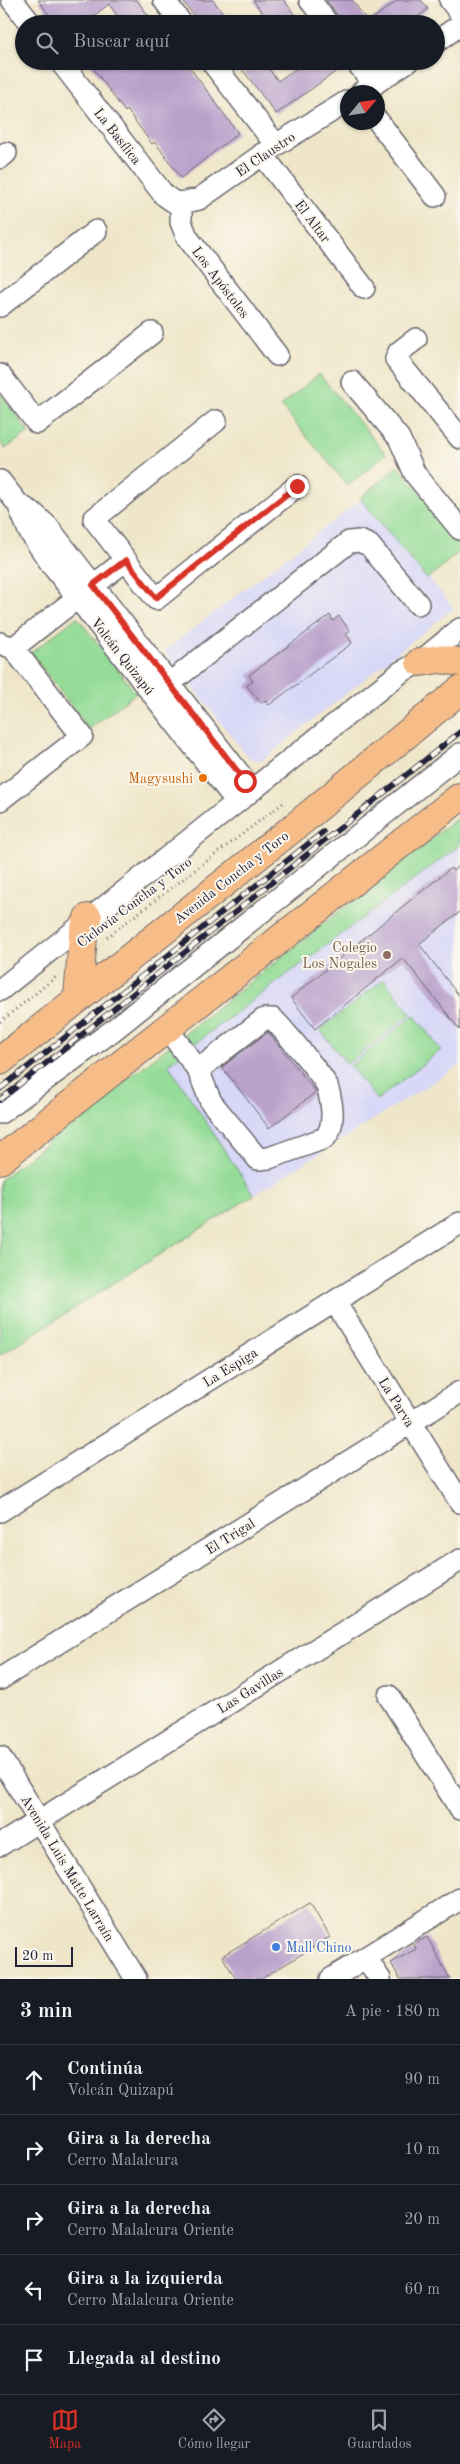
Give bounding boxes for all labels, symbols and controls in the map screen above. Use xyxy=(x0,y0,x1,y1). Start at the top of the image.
search box xyxy=(15,15,445,70)
icon: search xyxy=(33,29,61,57)
text: Buscar aquí xyxy=(73,33,169,52)
north arrow xyxy=(340,85,385,130)
street label: La Basílica xyxy=(91,106,143,167)
street label: El Claustro xyxy=(233,130,298,180)
street label: El Altar xyxy=(292,198,333,246)
street label: Los Apóstoles xyxy=(189,244,252,321)
route end xyxy=(286,475,309,498)
street label: Volcán Quizapú xyxy=(88,615,157,698)
route start xyxy=(234,770,257,793)
place label: Magysushi xyxy=(128,772,193,786)
marker: Magysushi xyxy=(197,772,209,784)
street label: Avenida Concha y Toro xyxy=(172,829,291,927)
street label: Ciclovía Concha y Toro xyxy=(75,855,195,950)
place label: Colegio Los Nogales xyxy=(302,941,377,971)
marker: Colegio Los Nogales xyxy=(381,949,393,961)
street label: La Espiga xyxy=(201,1346,260,1390)
street label: La Parva xyxy=(375,1375,417,1430)
street label: El Trigal xyxy=(203,1516,258,1557)
street label: Las Gavillas xyxy=(215,1665,286,1717)
street label: Avenida Luis Matte Larraín xyxy=(18,1793,117,1944)
marker: Mall Chino xyxy=(270,1941,282,1953)
place label: Mall Chino xyxy=(286,1941,351,1955)
scale bar xyxy=(15,1944,72,1967)
text: 20 m xyxy=(22,1949,53,1963)
text: 3 min xyxy=(20,2001,73,2022)
text: A pie · 180 m xyxy=(345,2004,440,2020)
text: Continúa xyxy=(67,2060,143,2079)
icon: ahead xyxy=(20,2066,48,2094)
text: 90 m xyxy=(404,2072,440,2088)
text: Volcán Quizapú xyxy=(67,2083,174,2099)
text: Gira a la derecha xyxy=(67,2130,211,2149)
icon: right xyxy=(20,2136,48,2164)
text: 10 m xyxy=(404,2142,440,2158)
text: Cerro Malalcura xyxy=(67,2153,178,2169)
text: Gira a la derecha xyxy=(67,2200,211,2219)
icon: right xyxy=(20,2206,48,2234)
text: 20 m xyxy=(404,2212,440,2228)
text: Cerro Malalcura Oriente xyxy=(67,2223,234,2239)
text: Gira a la izquierda xyxy=(67,2270,223,2289)
icon: left xyxy=(20,2276,48,2304)
text: 60 m xyxy=(404,2282,440,2298)
text: Cerro Malalcura Oriente xyxy=(67,2293,234,2309)
icon: arrive xyxy=(20,2346,48,2374)
text: Llegada al destino xyxy=(67,2350,221,2369)
tab: Mapa xyxy=(48,2406,81,2453)
tab: Cómo llegar xyxy=(178,2406,250,2453)
tab: Guardados xyxy=(347,2406,412,2453)

